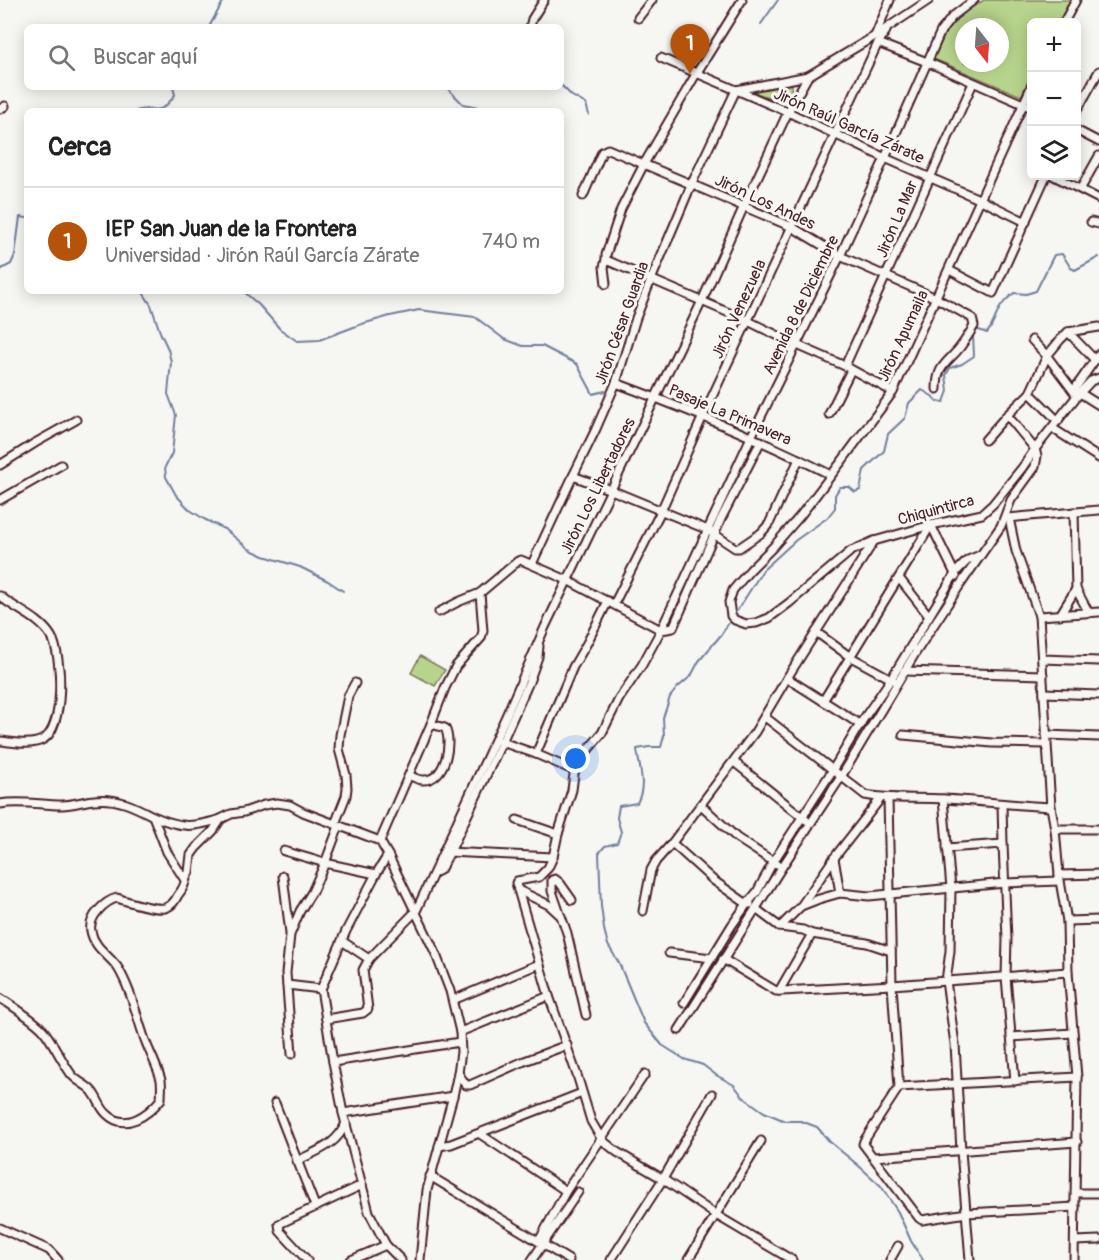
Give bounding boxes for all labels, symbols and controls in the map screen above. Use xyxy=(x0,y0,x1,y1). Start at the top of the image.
north arrow xyxy=(955,18,1009,72)
map controls xyxy=(1027,18,1081,180)
button: + xyxy=(1027,18,1081,72)
search box xyxy=(24,24,564,90)
pin: 1 xyxy=(670,25,710,74)
icon: search xyxy=(45,41,78,74)
text: Buscar aquí xyxy=(93,43,198,71)
button: − xyxy=(1027,72,1081,126)
street label: Jirón Raúl García Zárate xyxy=(771,84,927,168)
button: layers xyxy=(1027,126,1081,180)
text: Cerca xyxy=(48,131,111,163)
street label: Jirón Los Andes xyxy=(712,170,818,234)
street label: Jirón La Mar xyxy=(872,177,922,261)
text: IEP San Juan de la Frontera xyxy=(105,215,357,243)
text: 1 xyxy=(64,229,71,254)
text: 740 m xyxy=(482,229,540,254)
street label: Avenida 8 de Diciembre xyxy=(759,232,843,378)
text: Universidad · Jirón Raúl García Zárate xyxy=(105,243,419,268)
street label: Jirón Venezuela xyxy=(707,256,771,362)
street label: Jirón César Guardia xyxy=(590,259,654,387)
street label: Jirón Apumaila xyxy=(873,287,933,385)
street label: Pasaje La Primavera xyxy=(665,380,795,450)
street label: Jirón Los Libertadores xyxy=(556,414,640,558)
street label: Chiquintirca xyxy=(896,490,976,530)
your location xyxy=(561,744,590,773)

